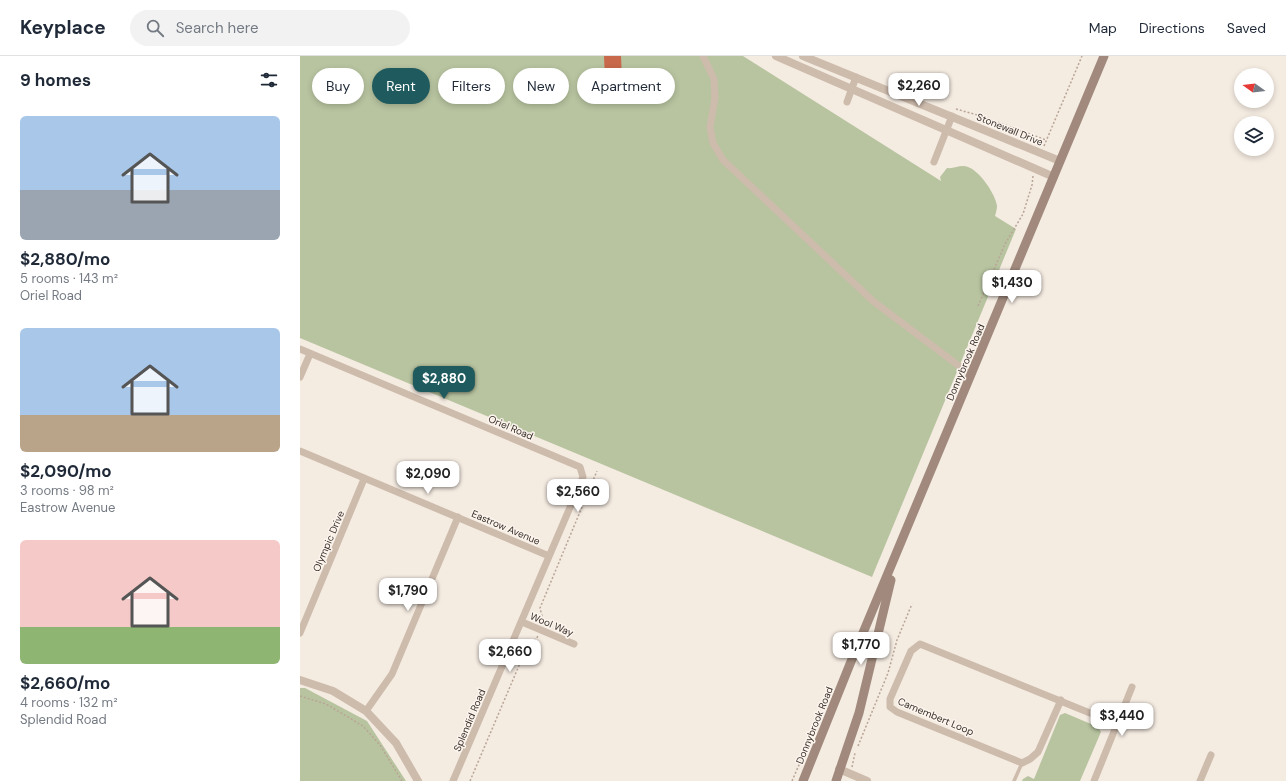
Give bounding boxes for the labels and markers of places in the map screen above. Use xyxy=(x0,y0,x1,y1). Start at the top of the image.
pin: $2,260 xyxy=(886,73,952,107)
pin: $1,430 xyxy=(979,270,1045,304)
pin: $2,880 xyxy=(411,366,477,400)
pin: $2,090 xyxy=(395,461,461,495)
pin: $2,560 xyxy=(545,479,611,513)
pin: $1,790 xyxy=(375,578,441,612)
pin: $1,770 xyxy=(828,632,894,666)
pin: $2,660 xyxy=(477,639,543,673)
pin: $3,440 xyxy=(1089,703,1155,737)

